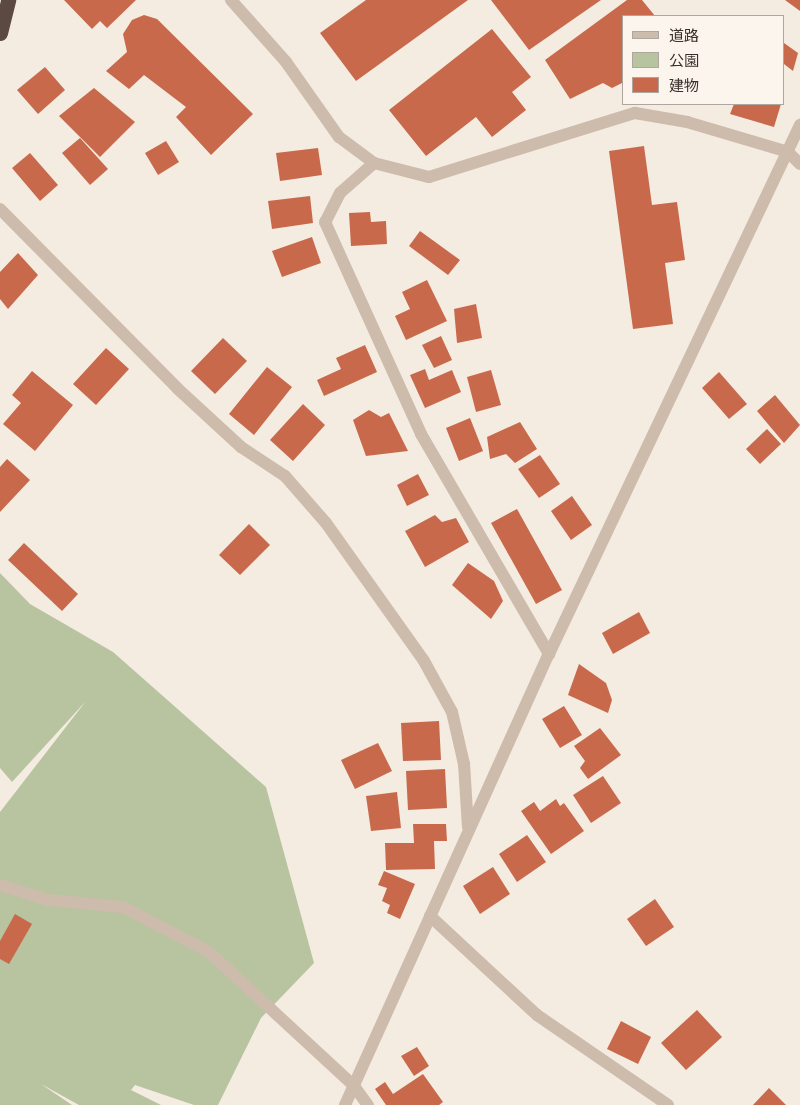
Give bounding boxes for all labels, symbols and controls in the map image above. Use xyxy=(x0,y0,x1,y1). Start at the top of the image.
legend xyxy=(622,15,785,105)
text: 道路 xyxy=(669,26,699,46)
text: 公園 xyxy=(669,51,699,71)
text: 建物 xyxy=(669,76,699,96)

